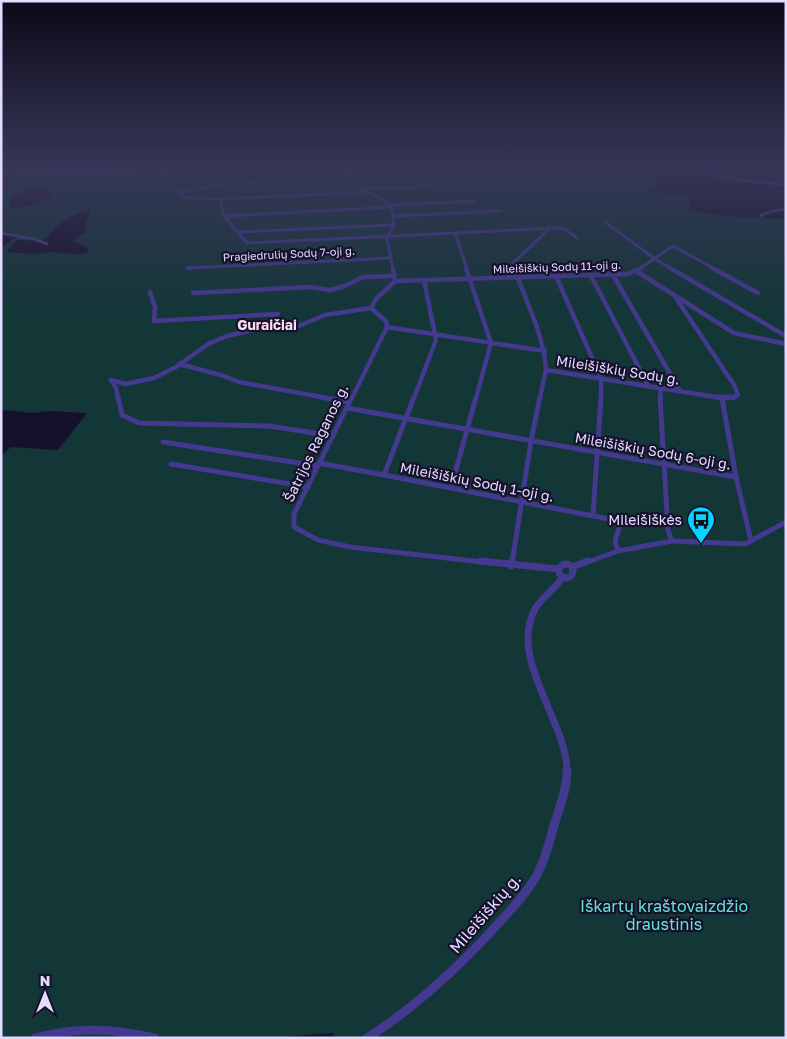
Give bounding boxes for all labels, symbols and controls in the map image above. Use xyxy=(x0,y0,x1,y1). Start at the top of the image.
street label: Pragiedrulių Sodų 7-oji g. xyxy=(223,244,355,263)
street label: Mileišiškių Sodų 11-oji g. xyxy=(493,258,621,275)
district label: Guraičiai xyxy=(237,316,297,333)
street label: Mileišiškių Sodų g. xyxy=(555,351,681,388)
street label: Šatrijos Raganos g. xyxy=(280,381,352,505)
street label: Mileišiškių Sodų 6-oji g. xyxy=(574,428,732,473)
street label: Mileišiškių Sodų 1-oji g. xyxy=(399,458,556,505)
bus stop icon: Mileišiškės xyxy=(686,505,716,544)
place label: Mileišiškės xyxy=(608,511,682,528)
street label: Mileišiškių g. xyxy=(445,869,525,957)
park label: Iškartų kraštovaizdžio draustinis xyxy=(580,896,748,934)
north arrow xyxy=(20,969,70,1019)
text: N xyxy=(40,972,50,989)

